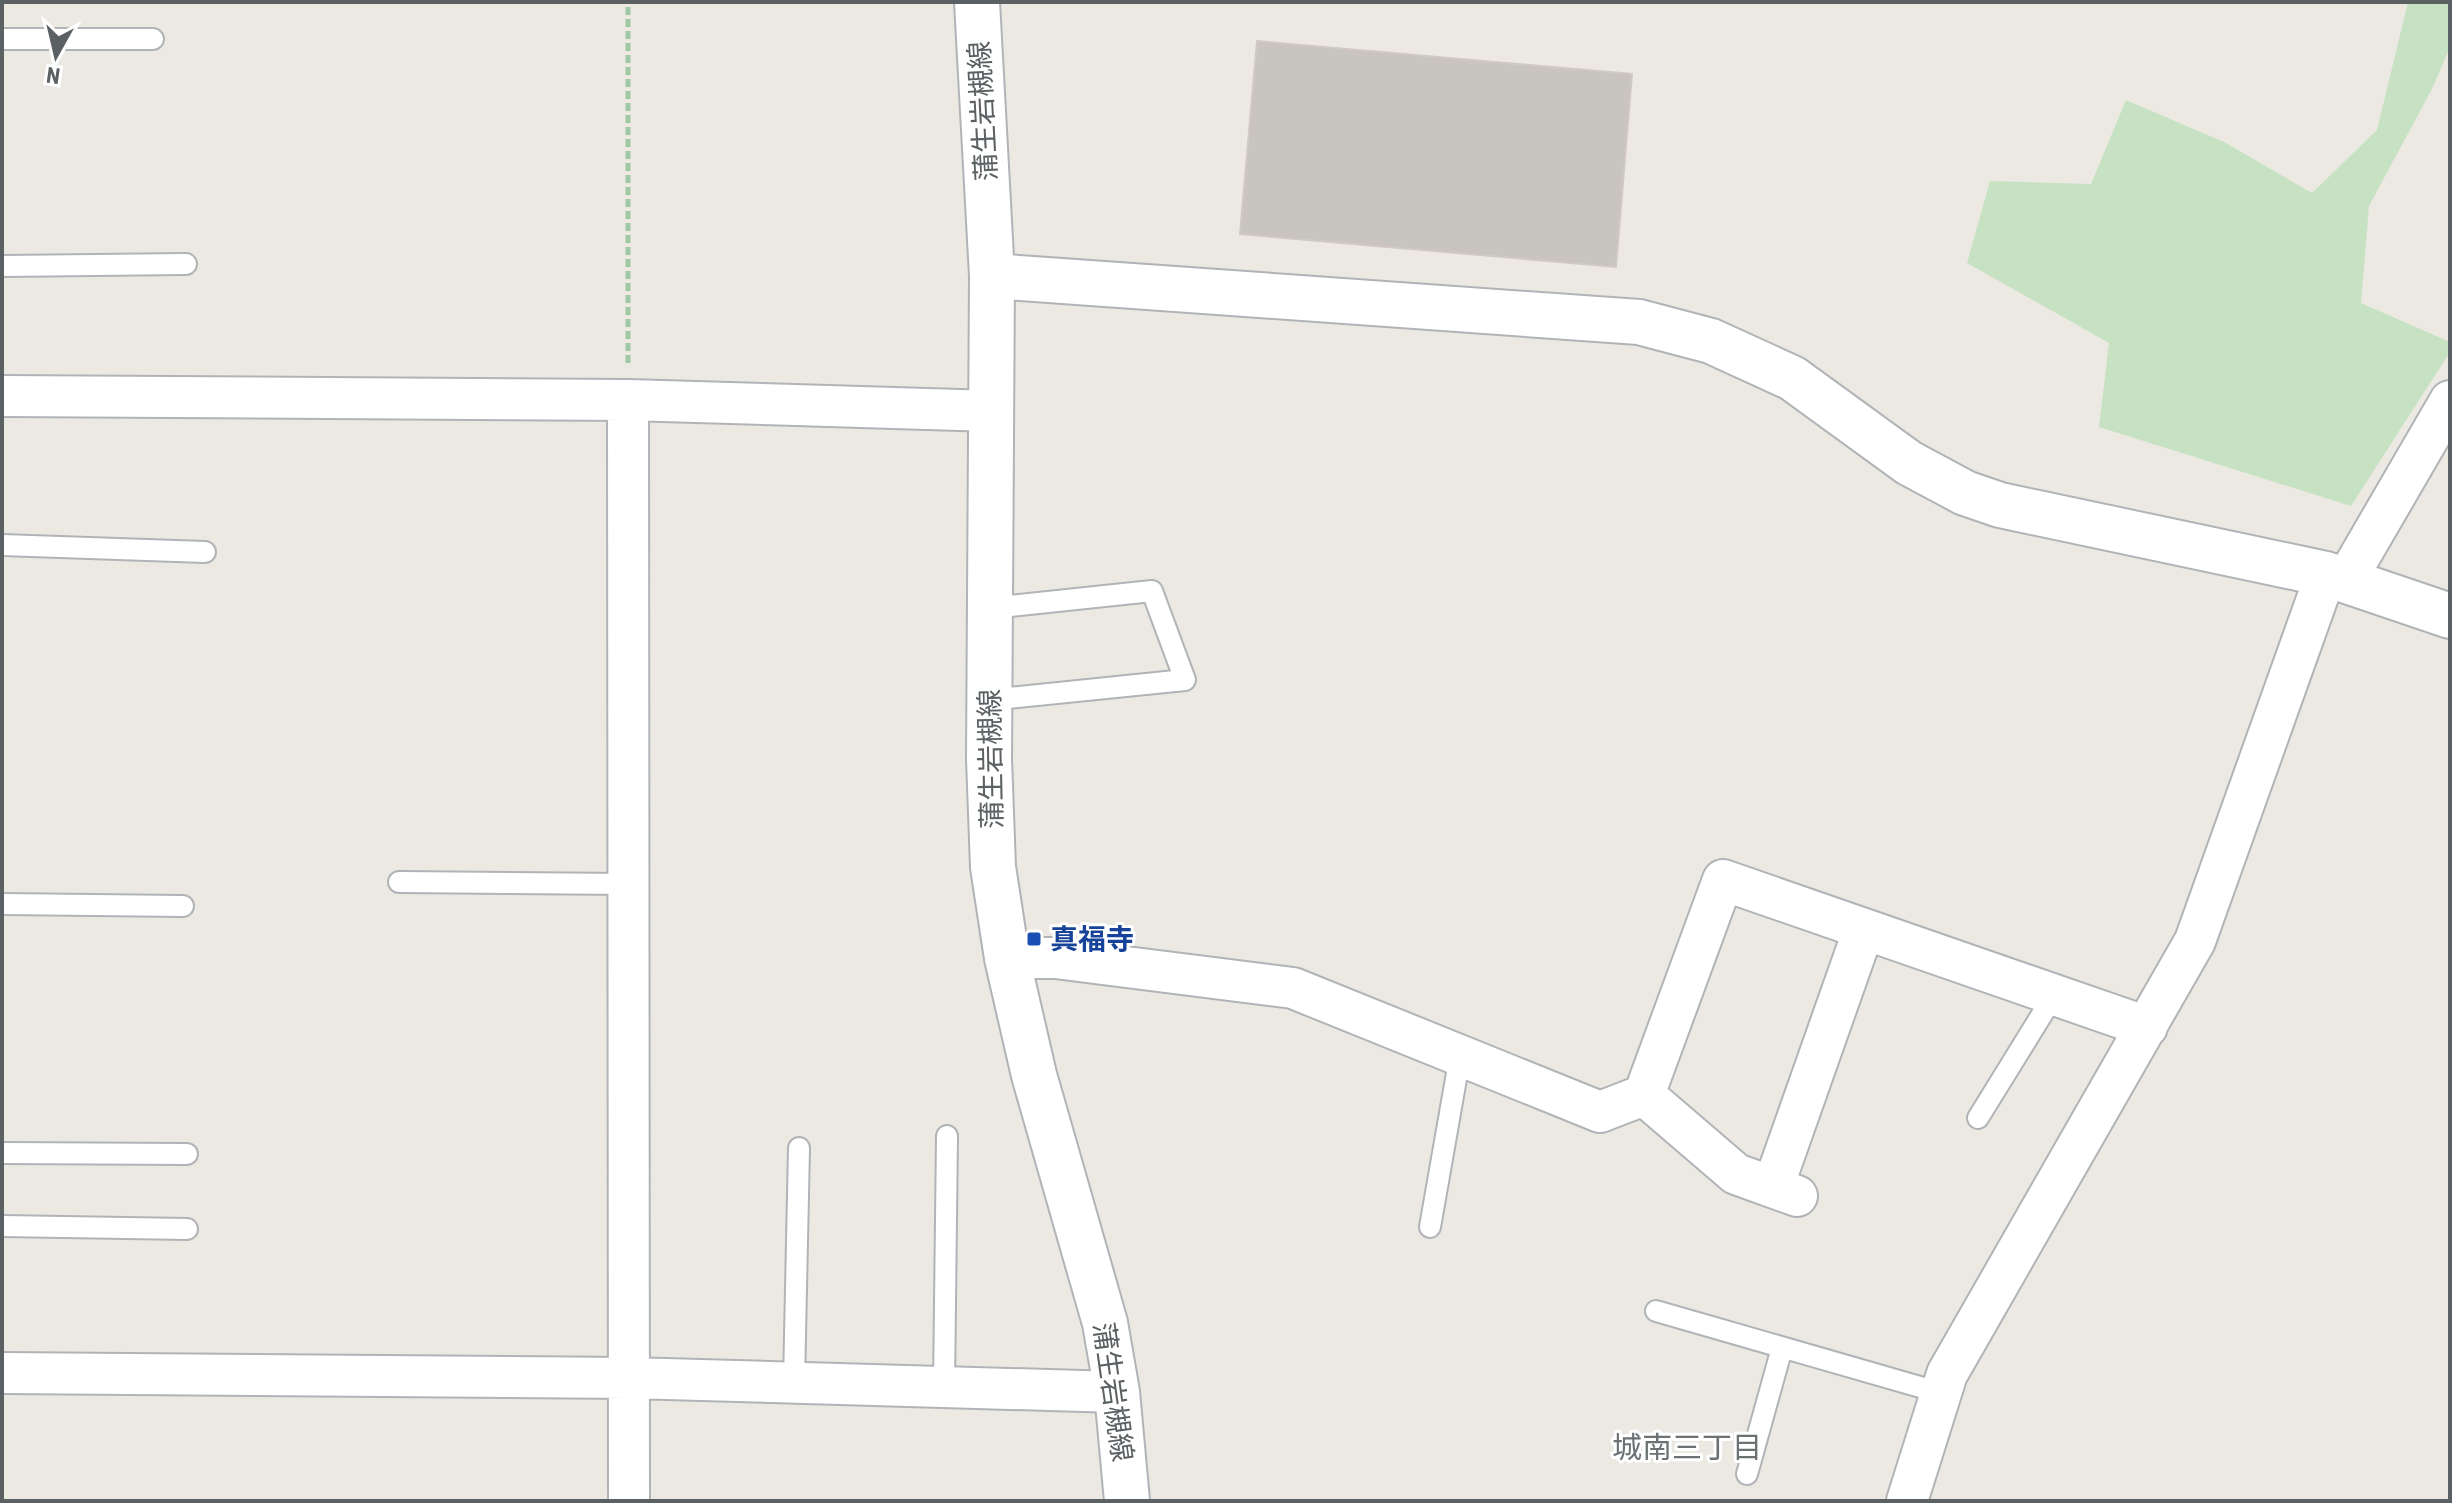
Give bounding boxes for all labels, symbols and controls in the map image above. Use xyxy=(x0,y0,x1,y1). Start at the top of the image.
north arrow xyxy=(16,16,96,96)
street label: 蒲生岩槻線 xyxy=(963,40,1003,182)
text: N xyxy=(45,62,62,89)
street label: 蒲生岩槻線 xyxy=(973,689,1009,829)
place label: 真福寺 xyxy=(1050,923,1134,956)
marker: 真福寺 xyxy=(1025,930,1043,948)
street label: 蒲生岩槻線 xyxy=(1087,1320,1139,1464)
district label: 城南三丁目 xyxy=(1612,1430,1762,1465)

